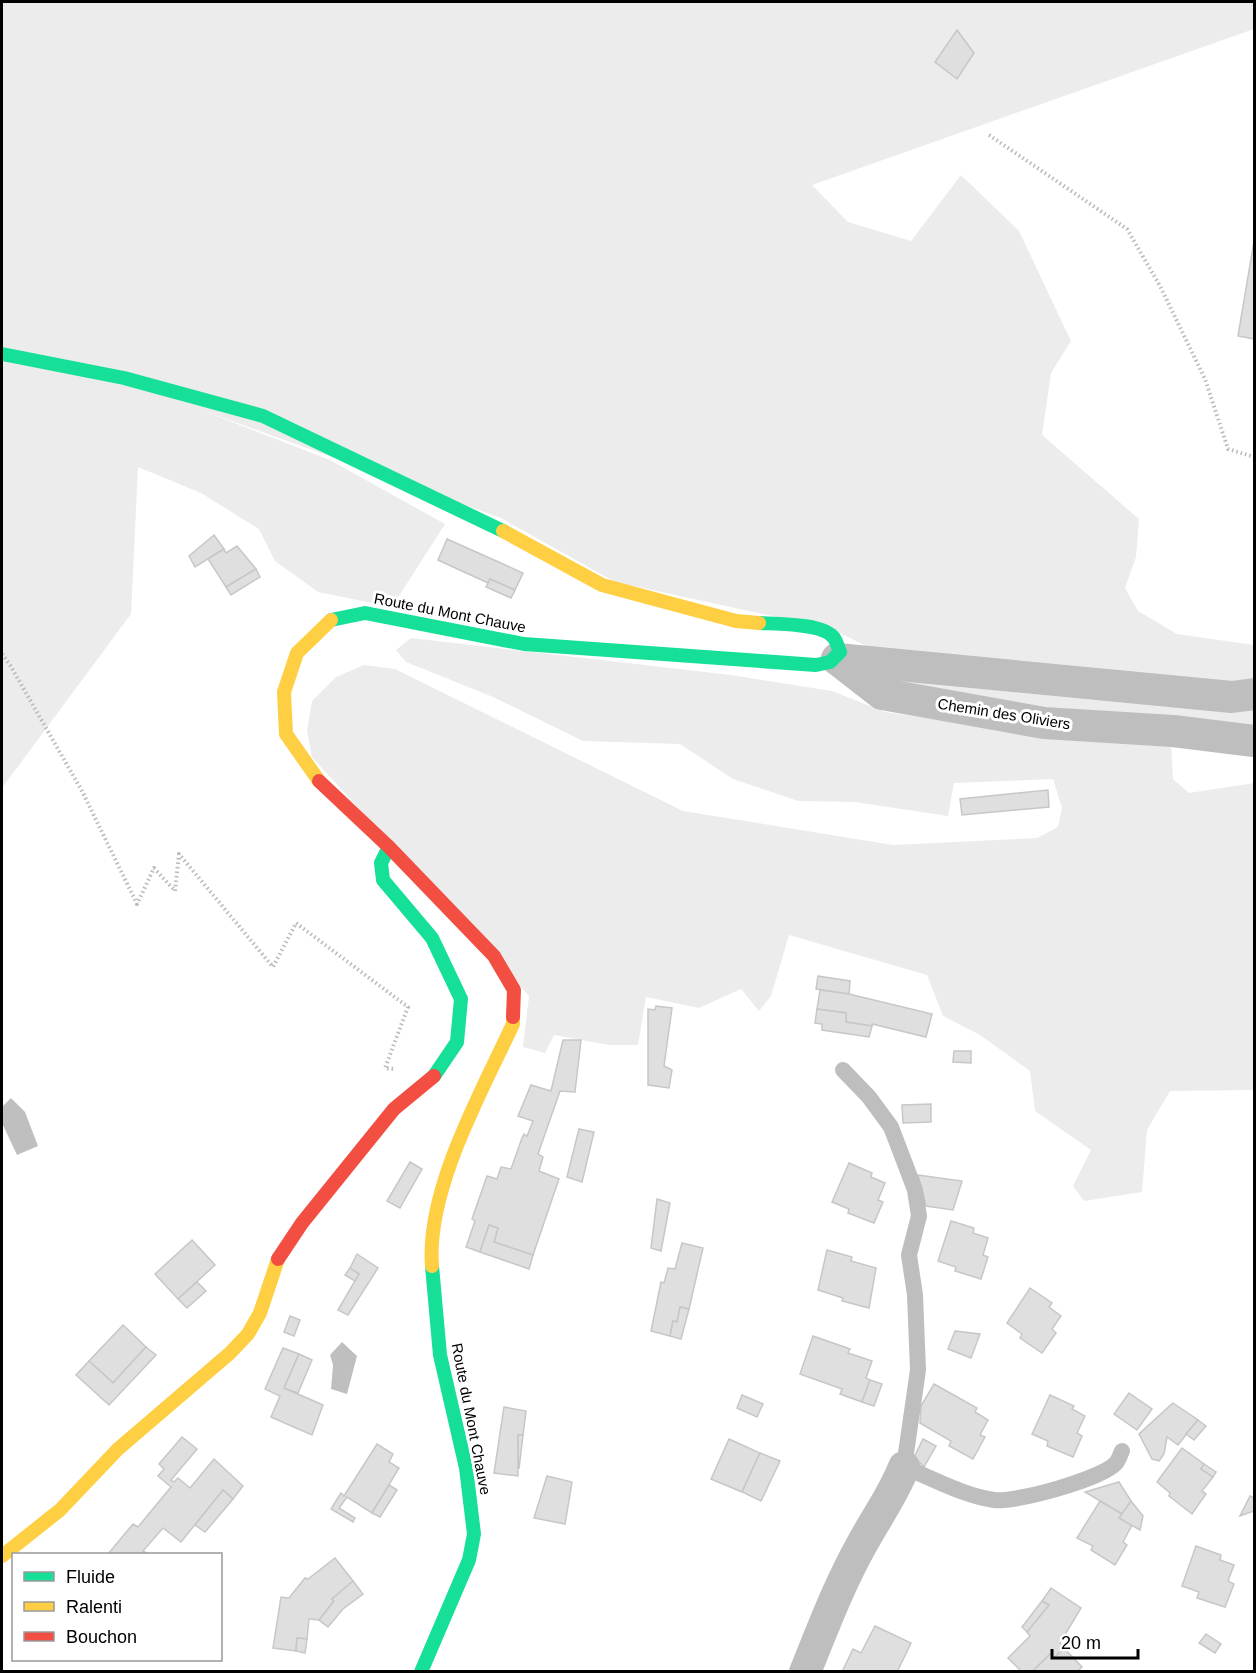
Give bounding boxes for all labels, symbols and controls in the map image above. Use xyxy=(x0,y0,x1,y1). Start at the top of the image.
street label: Route du Mont Chauve xyxy=(373,589,527,636)
street label: Chemin des Oliviers xyxy=(936,695,1072,732)
street label: Route du Mont Chauve xyxy=(448,1342,495,1496)
legend xyxy=(12,1553,222,1661)
text: Fluide xyxy=(66,1567,115,1587)
text: Ralenti xyxy=(66,1597,122,1617)
scale bar xyxy=(1052,1622,1138,1660)
text: Bouchon xyxy=(66,1627,137,1647)
text: 20 m xyxy=(1061,1633,1101,1653)

